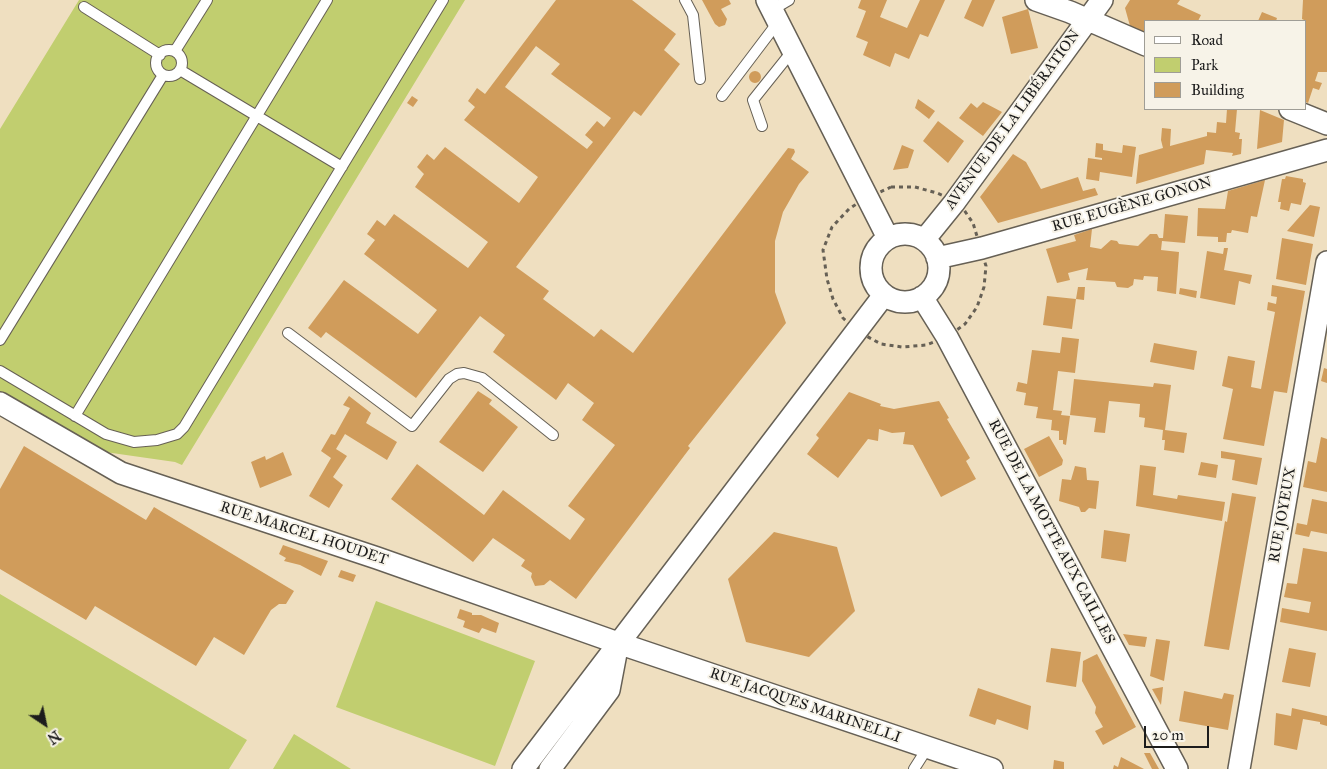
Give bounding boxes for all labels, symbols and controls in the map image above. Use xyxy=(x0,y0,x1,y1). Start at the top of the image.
legend xyxy=(1144,20,1307,110)
street label: AVENUE DE LA LIBÉRATION xyxy=(942,27,1084,213)
text: Road xyxy=(1191,31,1223,49)
text: Park xyxy=(1191,56,1218,74)
text: Building xyxy=(1191,81,1244,99)
street label: RUE EUGÈNE GONON xyxy=(1050,174,1214,236)
street label: RUE DE LA MOTTE AUX CAILLES xyxy=(984,416,1118,648)
street label: RUE JOYEUX xyxy=(1266,466,1300,564)
street label: RUE MARCEL HOUDET xyxy=(218,498,390,570)
street label: RUE JACQUES MARINELLI xyxy=(707,665,903,747)
north arrow xyxy=(20,699,70,749)
scale bar xyxy=(1147,716,1212,748)
text: N xyxy=(44,726,63,747)
text: 20 m xyxy=(1152,726,1184,744)

